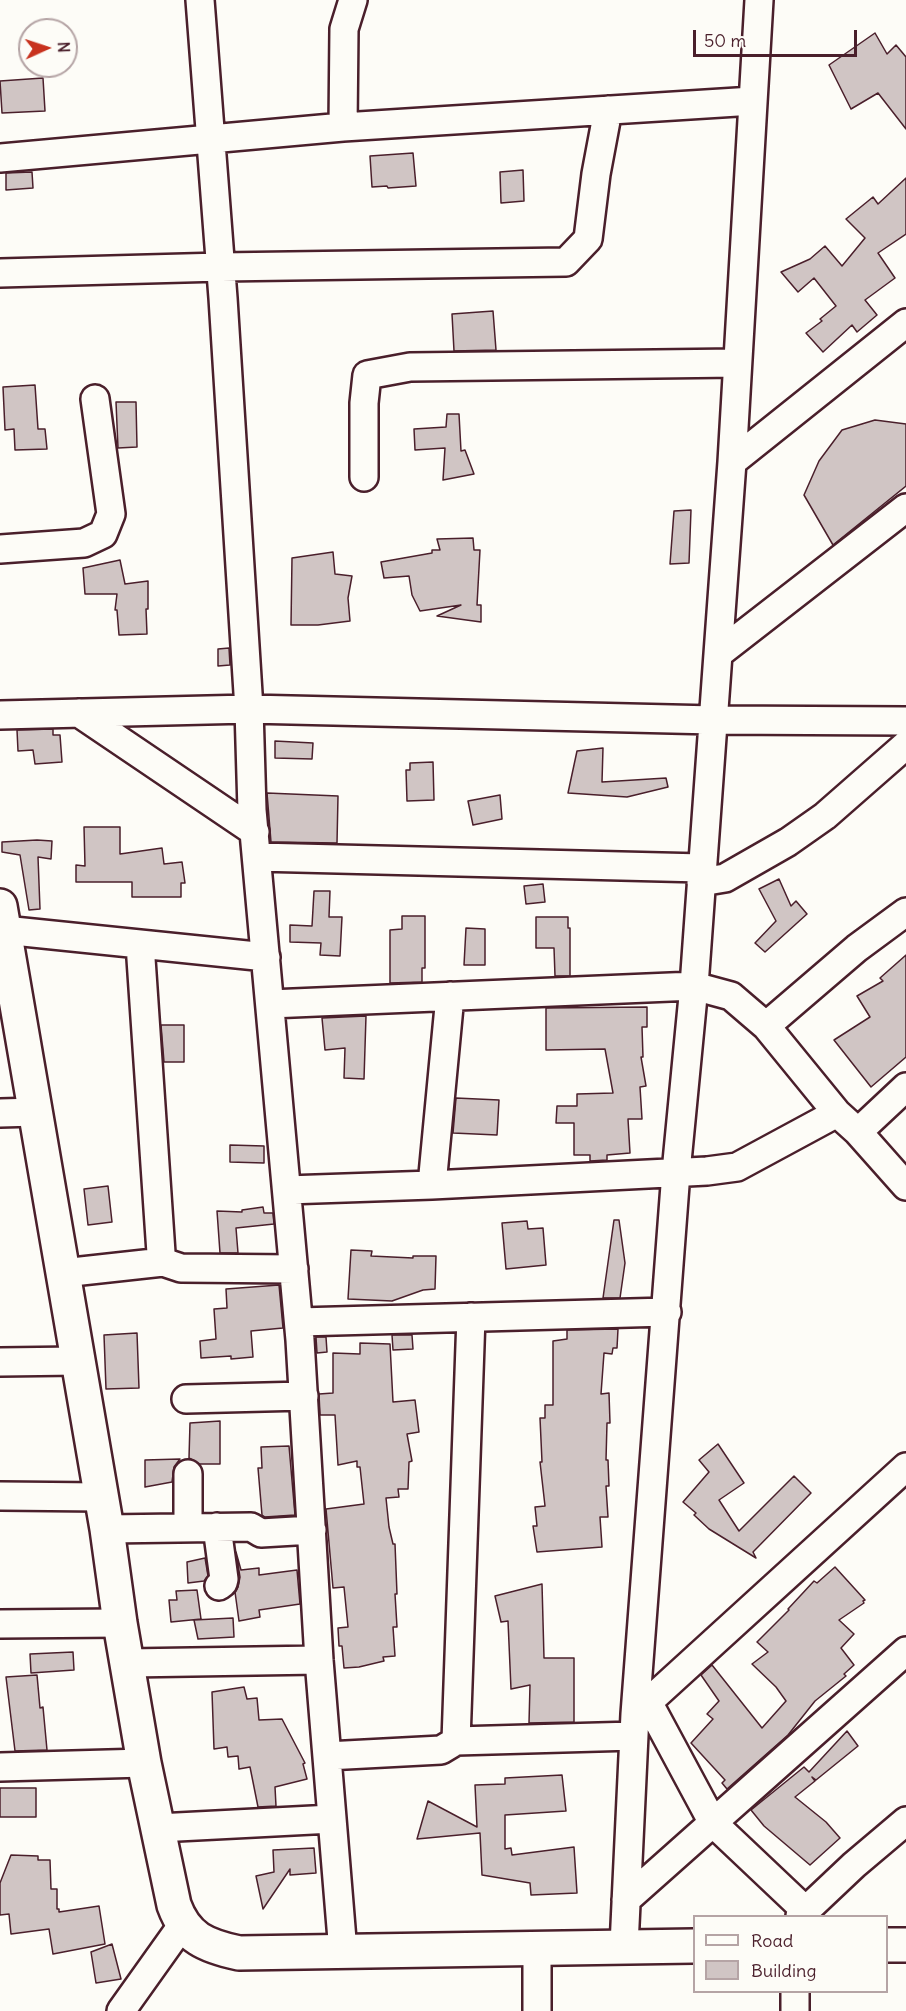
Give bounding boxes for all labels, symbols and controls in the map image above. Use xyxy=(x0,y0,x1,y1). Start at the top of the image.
north arrow xyxy=(18,18,78,78)
scale bar xyxy=(696,18,860,56)
text: 50 m xyxy=(704,29,746,52)
text: N xyxy=(54,41,74,53)
legend xyxy=(693,1915,888,1993)
text: Road xyxy=(751,1929,793,1952)
text: Building xyxy=(751,1959,816,1982)

